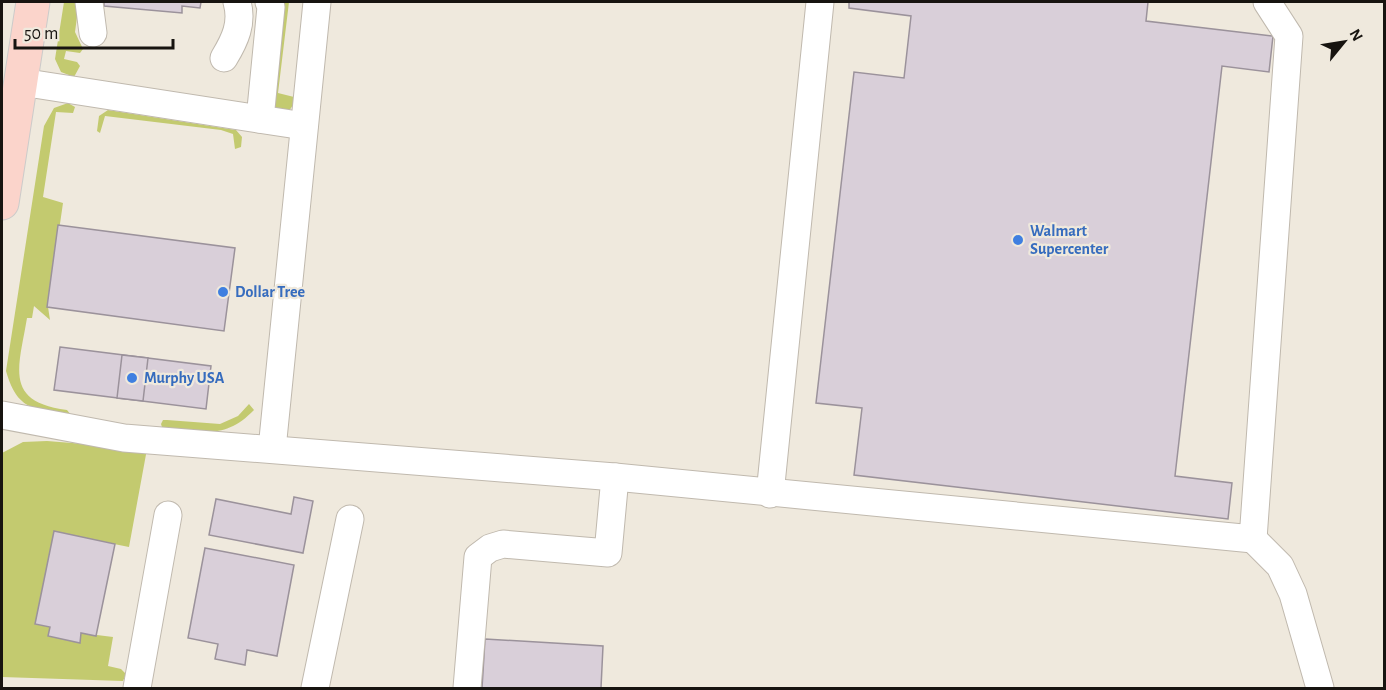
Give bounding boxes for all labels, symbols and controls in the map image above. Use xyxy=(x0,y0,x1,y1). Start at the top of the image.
scale bar xyxy=(15,12,172,50)
north arrow xyxy=(1314,12,1374,72)
text: 50 m xyxy=(24,25,58,43)
text: N xyxy=(1346,26,1366,44)
place label: Walmart Supercenter xyxy=(1030,223,1109,257)
marker: Walmart Supercenter xyxy=(1011,233,1025,247)
place label: Dollar Tree xyxy=(235,284,306,300)
marker: Dollar Tree xyxy=(216,285,230,299)
place label: Murphy USA xyxy=(144,370,225,387)
marker: Murphy USA xyxy=(125,371,139,385)

